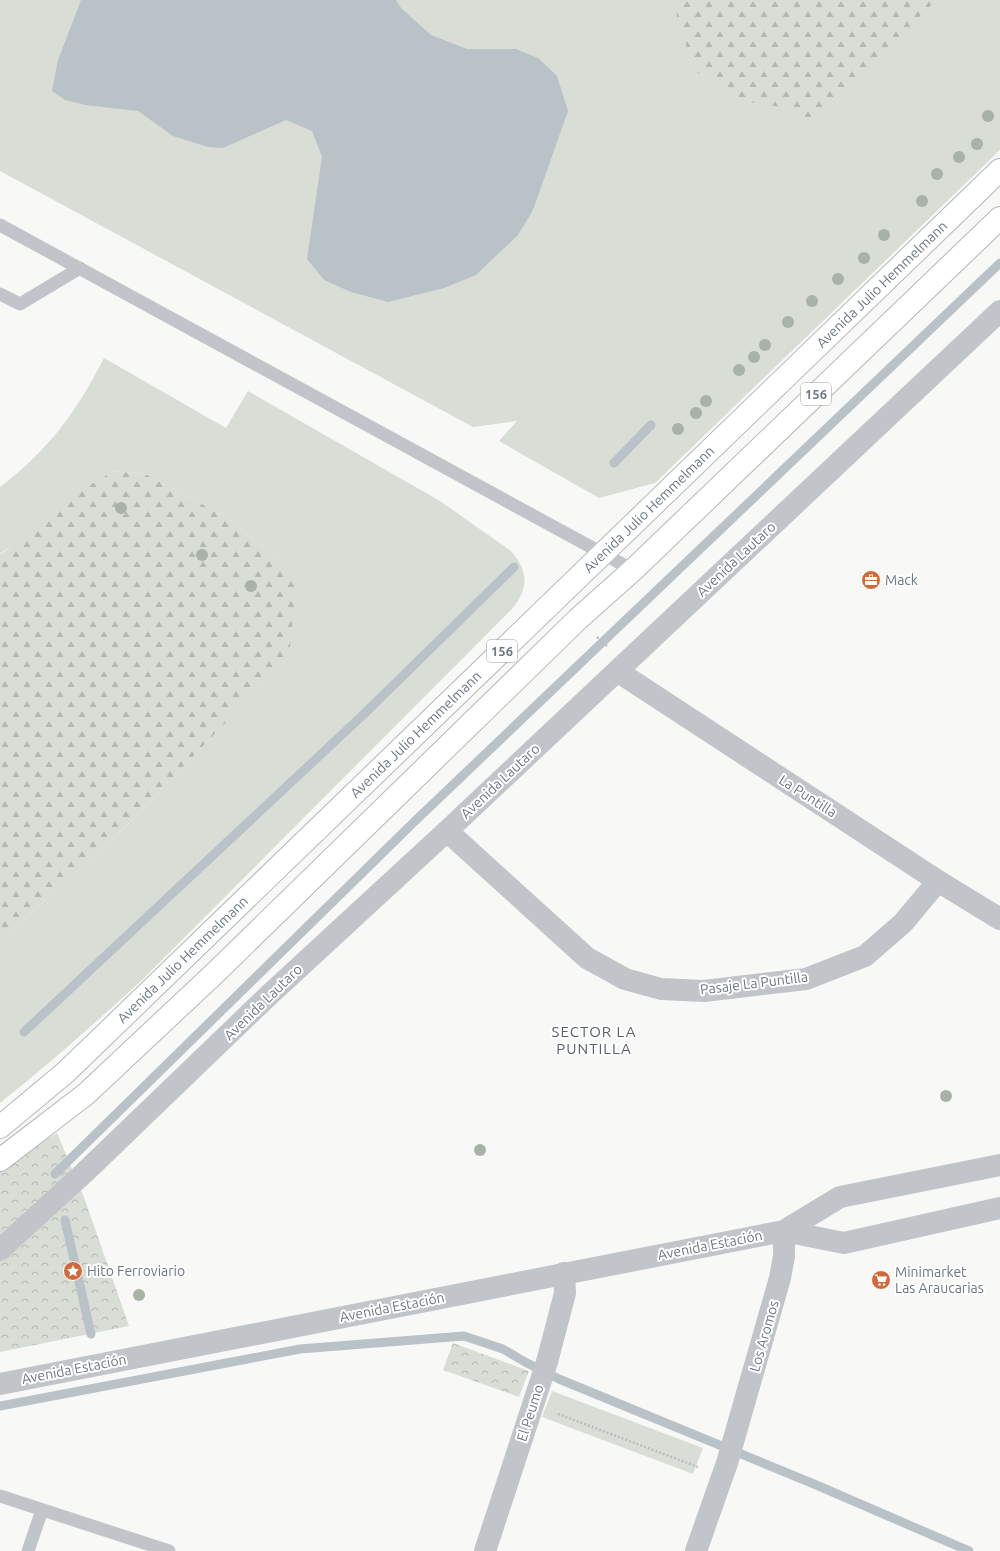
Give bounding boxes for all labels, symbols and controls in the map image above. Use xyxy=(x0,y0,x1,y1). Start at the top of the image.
street label: Avenida Julio Hemmelmann xyxy=(813,218,950,351)
road number: 156 xyxy=(801,383,831,405)
street label: Avenida Julio Hemmelmann xyxy=(580,443,717,576)
street label: Avenida Lautaro xyxy=(693,518,779,600)
office icon: Mack xyxy=(860,569,882,591)
place label: Mack xyxy=(885,572,918,588)
road number: 156 xyxy=(487,640,517,662)
street label: Avenida Julio Hemmelmann xyxy=(347,668,484,801)
street label: Avenida Lautaro xyxy=(457,740,543,822)
street label: La Puntilla xyxy=(776,771,840,821)
street label: Avenida Julio Hemmelmann xyxy=(114,893,251,1026)
street label: Avenida Lautaro xyxy=(221,961,305,1043)
street label: Pasaje La Puntilla xyxy=(699,968,809,998)
district label: SECTOR LA PUNTILLA xyxy=(552,1023,636,1057)
street label: Avenida Estación xyxy=(656,1227,764,1263)
place icon: Hito Ferroviario xyxy=(62,1260,84,1282)
place label: Hito Ferroviario xyxy=(87,1263,185,1279)
place label: Minimarket Las Araucarias xyxy=(895,1264,984,1296)
supermarket icon: Minimarket Las Araucarias xyxy=(870,1269,892,1291)
street label: Avenida Estación xyxy=(338,1289,446,1325)
street label: Los Aromos xyxy=(746,1298,782,1374)
street label: Avenida Estación xyxy=(20,1351,128,1387)
street label: El Peumo xyxy=(513,1383,547,1443)

